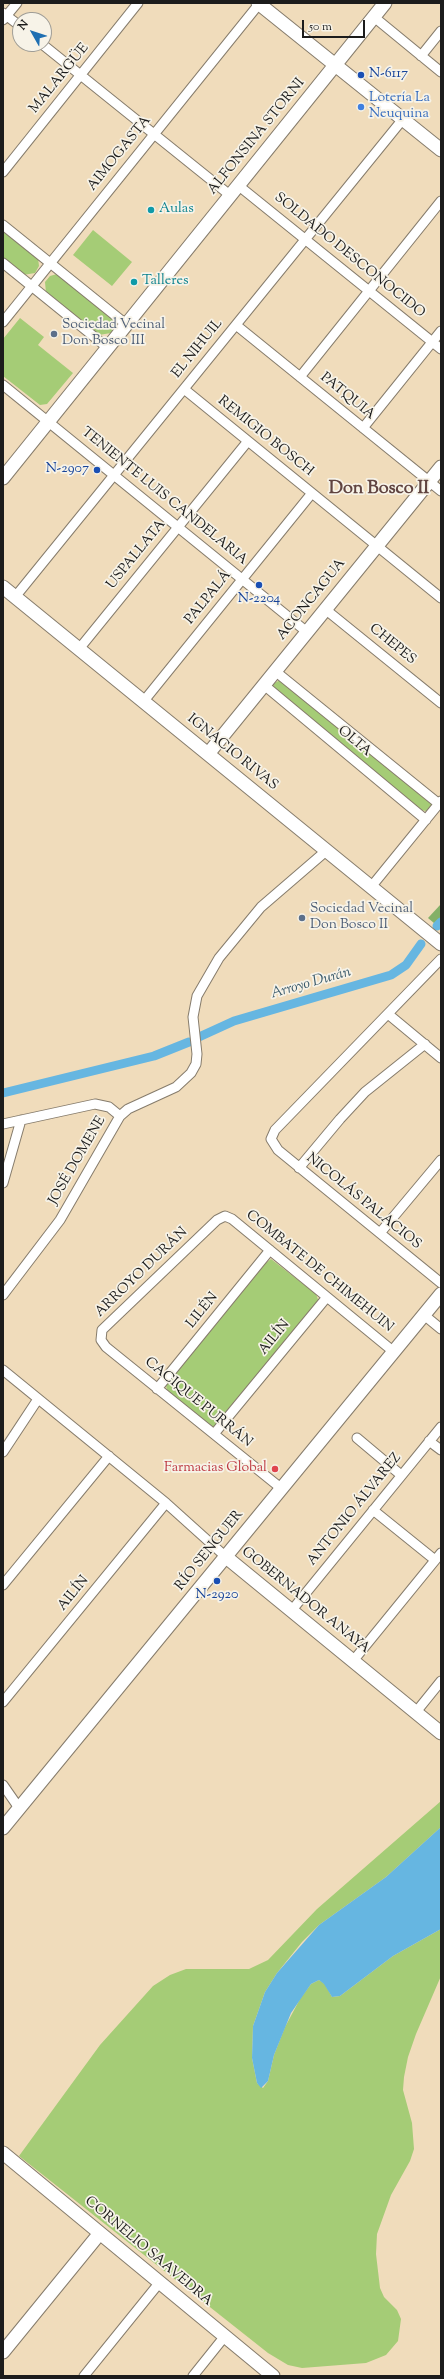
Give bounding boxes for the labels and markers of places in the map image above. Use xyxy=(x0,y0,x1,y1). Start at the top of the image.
place label: N-6117 xyxy=(369,67,408,83)
marker: N-6117 xyxy=(356,70,366,80)
place label: Lotería La Neuquina xyxy=(369,91,430,124)
marker: Lotería La Neuquina xyxy=(356,102,366,112)
place label: Aulas xyxy=(159,202,194,218)
marker: Aulas xyxy=(146,205,156,215)
place label: Talleres xyxy=(142,274,189,290)
marker: Talleres xyxy=(129,277,139,287)
place label: Sociedad Vecinal Don Bosco III xyxy=(62,318,165,350)
marker: Sociedad Vecinal Don Bosco III xyxy=(49,329,59,339)
place label: N-2907 xyxy=(46,462,89,478)
marker: N-2907 xyxy=(92,465,102,475)
marker: N-2204 xyxy=(254,580,264,590)
place label: N-2204 xyxy=(238,592,280,608)
place label: Sociedad Vecinal Don Bosco II xyxy=(310,902,413,934)
marker: Sociedad Vecinal Don Bosco II xyxy=(297,913,307,923)
place label: Farmacias Global xyxy=(164,1461,267,1477)
marker: Farmacias Global xyxy=(270,1464,280,1474)
marker: N-2920 xyxy=(212,1576,222,1586)
place label: N-2920 xyxy=(196,1588,238,1604)

